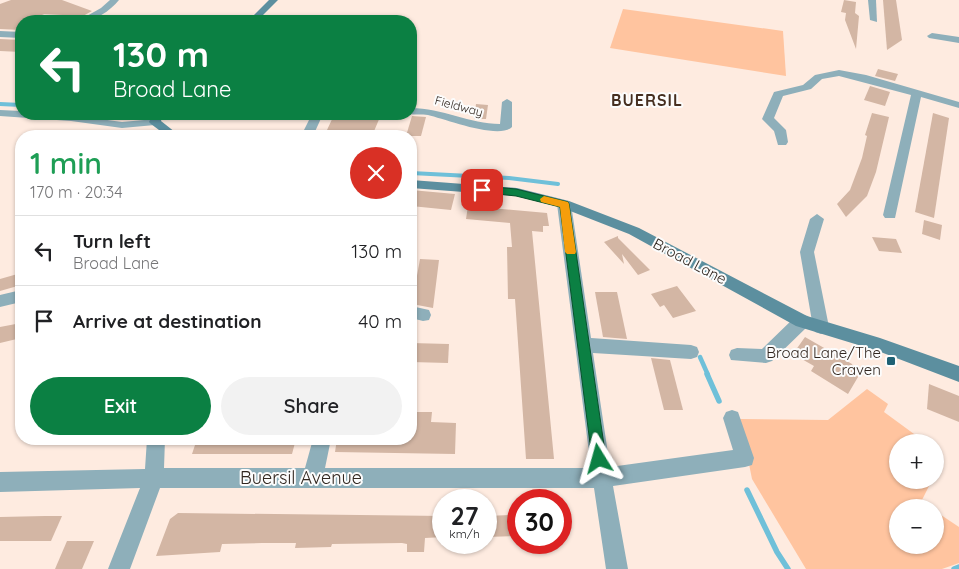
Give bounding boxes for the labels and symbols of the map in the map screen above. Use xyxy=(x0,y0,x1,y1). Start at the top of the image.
district label: BUERSIL xyxy=(611,90,683,110)
street label: Fieldway xyxy=(433,92,485,120)
pin xyxy=(461,169,503,211)
street label: Broad Lane xyxy=(650,234,730,288)
place label: Broad Lane/The Craven xyxy=(766,343,881,379)
marker: Broad Lane/The Craven xyxy=(885,355,897,367)
position arrow xyxy=(572,432,624,484)
street label: Buersil Avenue xyxy=(240,466,362,489)
speed limit sign: 30 xyxy=(507,489,572,554)

